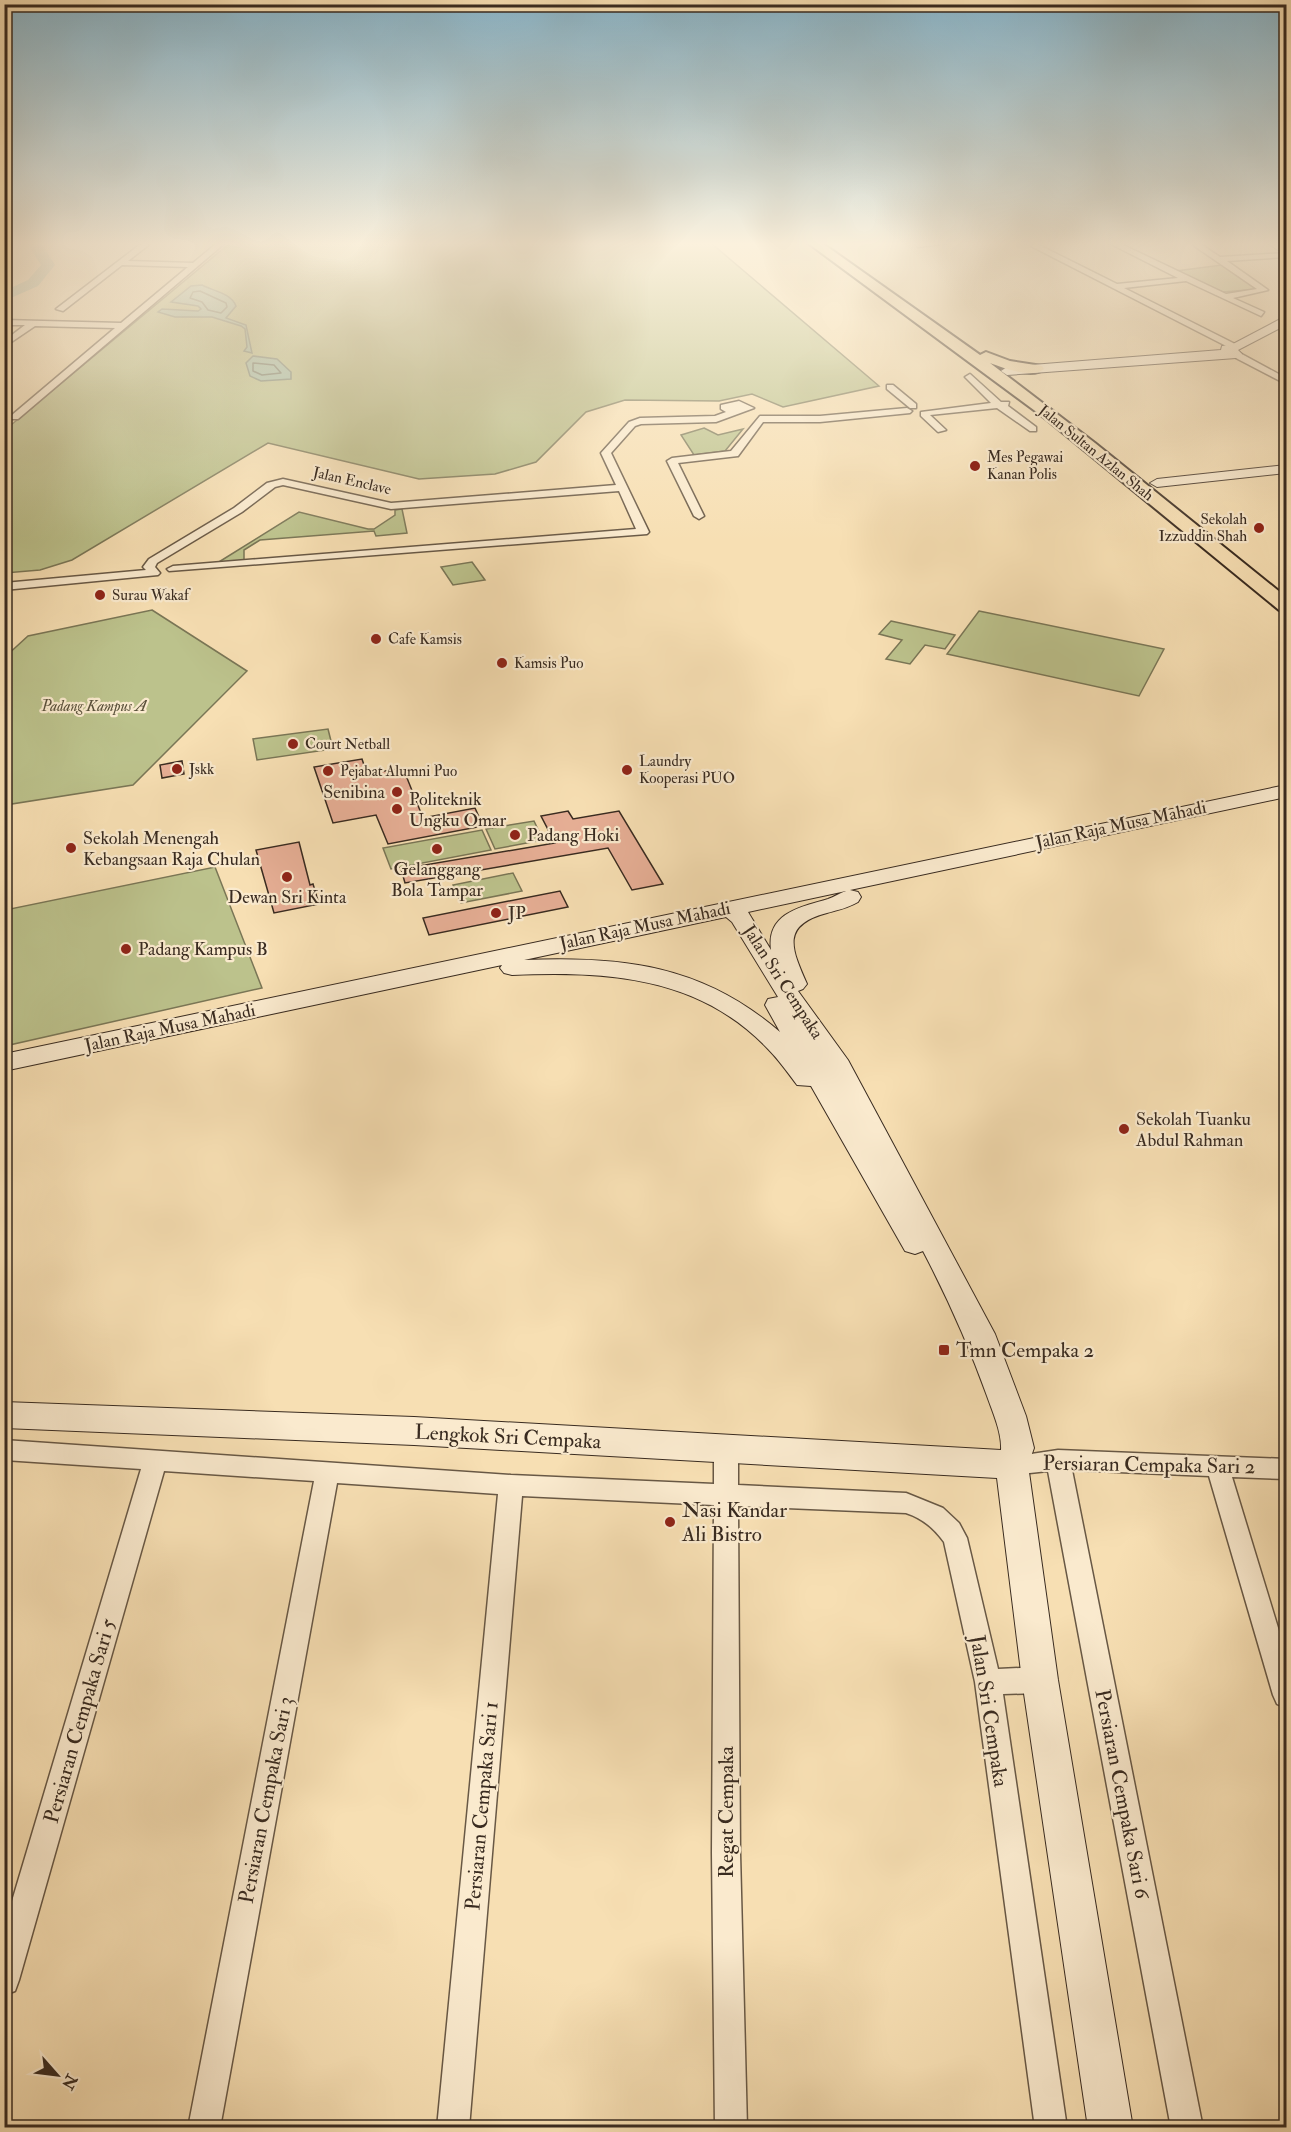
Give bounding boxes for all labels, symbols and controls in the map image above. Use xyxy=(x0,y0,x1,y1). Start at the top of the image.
street label: Jalan Sultan Azlan Shah xyxy=(1033,400,1157,506)
place label: Mes Pegawai Kanan Polis xyxy=(987,448,1063,484)
marker: Mes Pegawai Kanan Polis xyxy=(968,459,982,473)
street label: Jalan Enclave xyxy=(310,463,393,500)
place label: Sekolah Izzuddin Shah xyxy=(1159,510,1247,546)
marker: Sekolah Izzuddin Shah xyxy=(1252,521,1266,535)
place label: Surau Wakaf xyxy=(112,586,191,605)
marker: Surau Wakaf xyxy=(93,588,107,602)
place label: Cafe Kamsis xyxy=(388,630,462,649)
marker: Cafe Kamsis xyxy=(369,632,383,646)
place label: Kamsis Puo xyxy=(514,654,583,673)
marker: Kamsis Puo xyxy=(495,656,509,670)
park label: Padang Kampus A xyxy=(40,697,148,716)
place label: Court Netball xyxy=(305,735,390,754)
marker: Court Netball xyxy=(286,737,300,751)
place label: Laundry Kooperasi PUO xyxy=(639,752,735,789)
place label: Jskk xyxy=(188,760,214,780)
marker: Jskk xyxy=(170,762,184,776)
place label: Pejabat Alumni Puo xyxy=(340,762,457,781)
marker: Laundry Kooperasi PUO xyxy=(620,763,634,777)
marker: Pejabat Alumni Puo xyxy=(321,764,335,778)
place label: Senibina xyxy=(323,781,386,804)
marker: Senibina xyxy=(390,785,404,799)
place label: Politeknik Ungku Omar xyxy=(409,788,506,832)
street label: Jalan Raja Musa Mahadi xyxy=(1033,796,1209,855)
marker: Politeknik Ungku Omar xyxy=(390,802,404,816)
place label: Padang Hoki xyxy=(527,824,619,847)
place label: Sekolah Menengah Kebangsaan Raja Chulan xyxy=(83,827,260,871)
marker: Padang Hoki xyxy=(508,828,522,842)
marker: Sekolah Menengah Kebangsaan Raja Chulan xyxy=(64,841,78,855)
marker: Gelanggang Bola Tampar xyxy=(430,842,444,856)
place label: Gelanggang Bola Tampar xyxy=(391,858,483,902)
marker: Dewan Sri Kinta xyxy=(280,870,294,884)
place label: Dewan Sri Kinta xyxy=(228,886,347,909)
street label: Jalan Raja Musa Mahadi xyxy=(557,897,733,956)
place label: JP xyxy=(507,902,526,925)
marker: JP xyxy=(489,906,503,920)
street label: Jalan Sri Cempaka xyxy=(737,920,829,1044)
place label: Padang Kampus B xyxy=(138,938,268,961)
marker: Padang Kampus B xyxy=(119,942,133,956)
street label: Jalan Raja Musa Mahadi xyxy=(82,999,258,1058)
place label: Sekolah Tuanku Abdul Rahman xyxy=(1135,1108,1251,1152)
marker: Sekolah Tuanku Abdul Rahman xyxy=(1117,1122,1131,1136)
place label: Tmn Cempaka 2 xyxy=(956,1337,1094,1364)
marker: Tmn Cempaka 2 xyxy=(937,1343,951,1357)
street label: Lengkok Sri Cempaka xyxy=(414,1419,602,1455)
street label: Persiaran Cempaka Sari 2 xyxy=(1042,1450,1256,1480)
place label: Nasi Kandar Ali Bistro xyxy=(681,1497,787,1548)
marker: Nasi Kandar Ali Bistro xyxy=(663,1515,677,1529)
street label: Persiaran Cempaka Sari 5 xyxy=(38,1615,122,1826)
street label: Jalan Sri Cempaka xyxy=(964,1632,1014,1789)
street label: Persiaran Cempaka Sari 6 xyxy=(1088,1687,1156,1902)
street label: Persiaran Cempaka Sari 3 xyxy=(233,1694,299,1906)
street label: Persiaran Cempaka Sari 1 xyxy=(459,1700,505,1912)
street label: Regat Cempaka xyxy=(713,1746,740,1878)
north arrow xyxy=(27,2045,87,2105)
text: N xyxy=(57,2070,82,2093)

